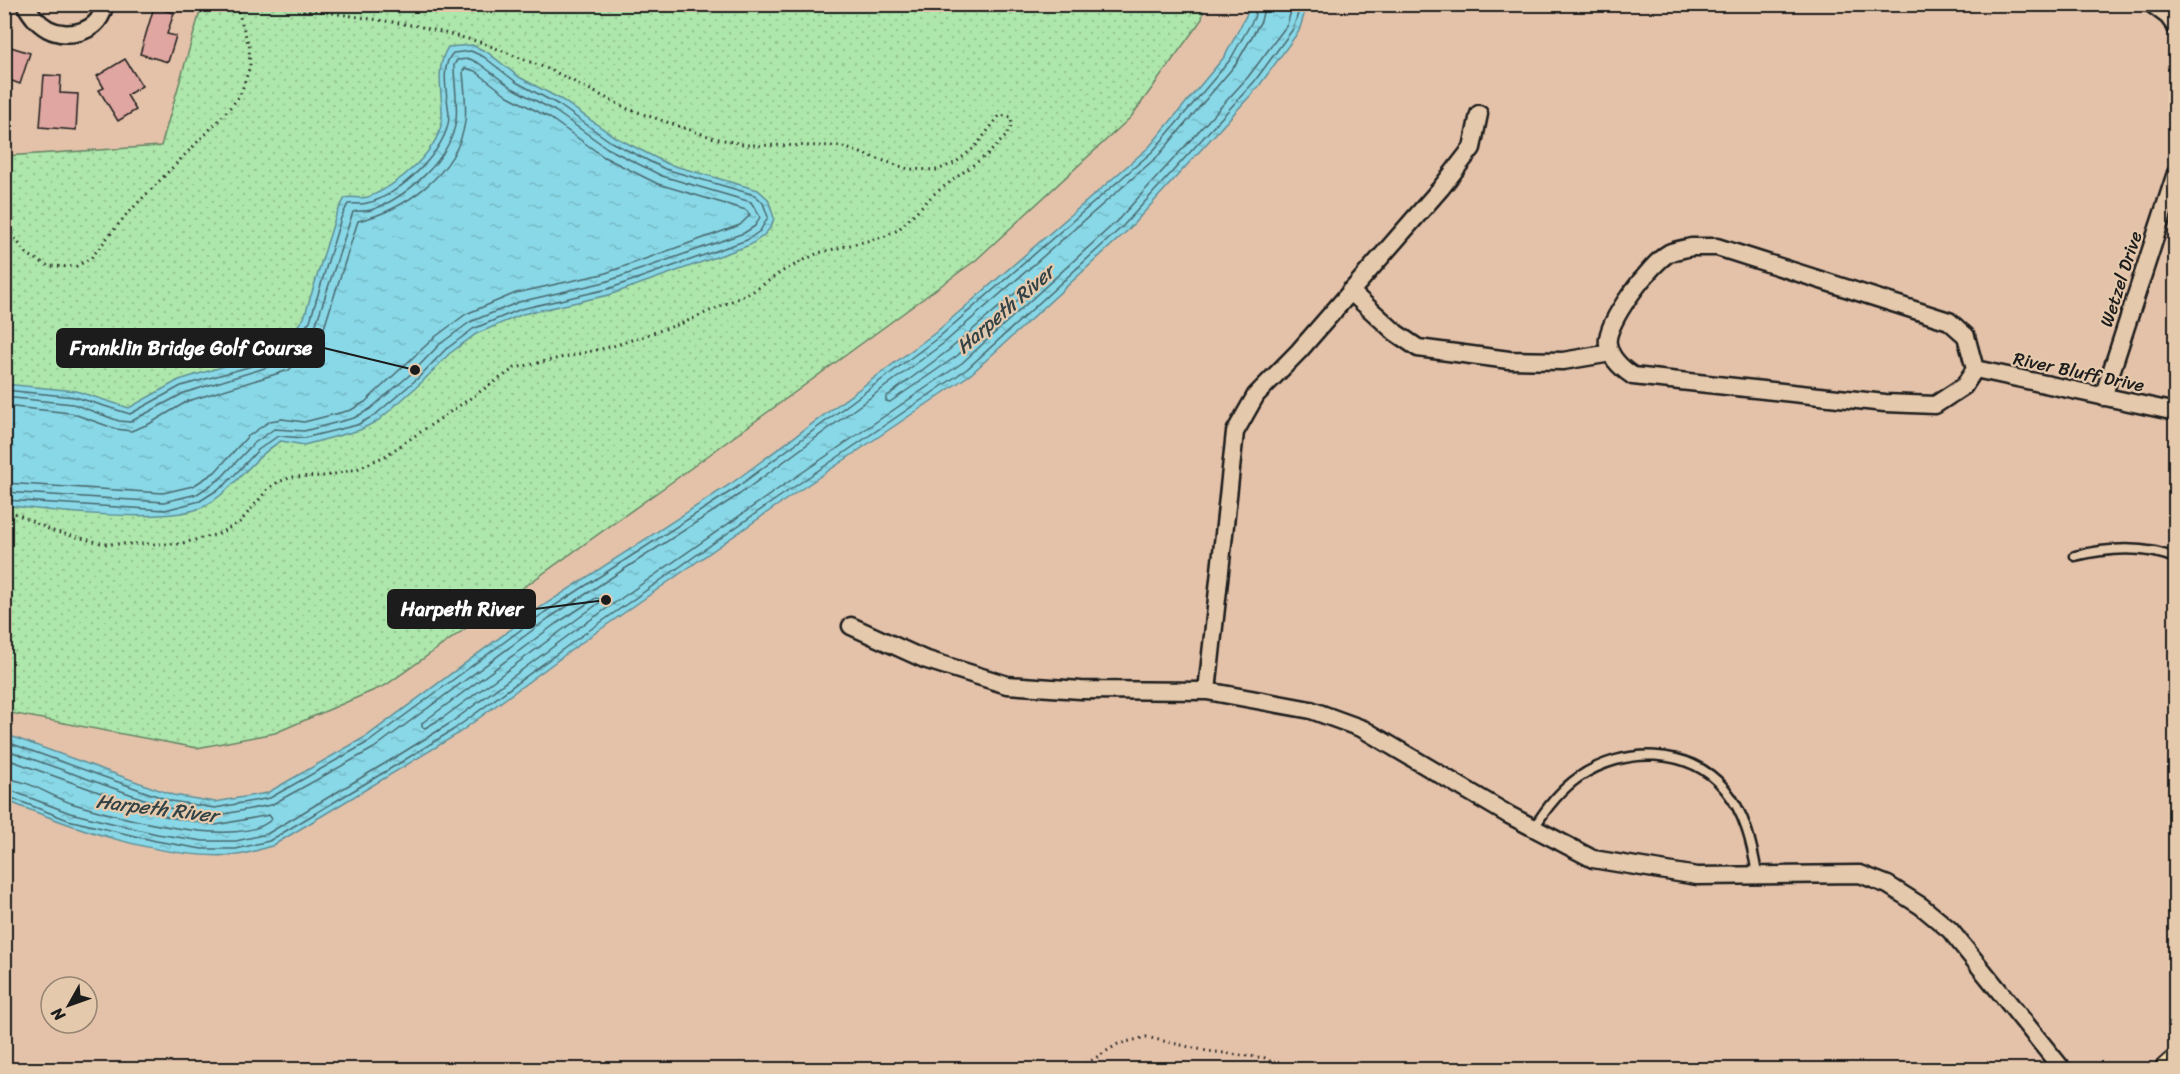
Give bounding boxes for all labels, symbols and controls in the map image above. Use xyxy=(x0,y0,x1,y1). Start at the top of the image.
street label: Wetzel Drive xyxy=(2090,227,2152,331)
water label: Harpeth River xyxy=(948,254,1066,363)
callout: Franklin Bridge Golf Course xyxy=(57,329,324,367)
text: Franklin Bridge Golf Course xyxy=(69,331,313,366)
street label: River Bluff Drive xyxy=(2010,342,2148,402)
callout: Harpeth River xyxy=(388,590,535,628)
text: Harpeth River xyxy=(400,592,525,627)
water label: Harpeth River xyxy=(94,784,224,834)
north arrow xyxy=(39,975,99,1035)
text: N xyxy=(43,1000,73,1029)

